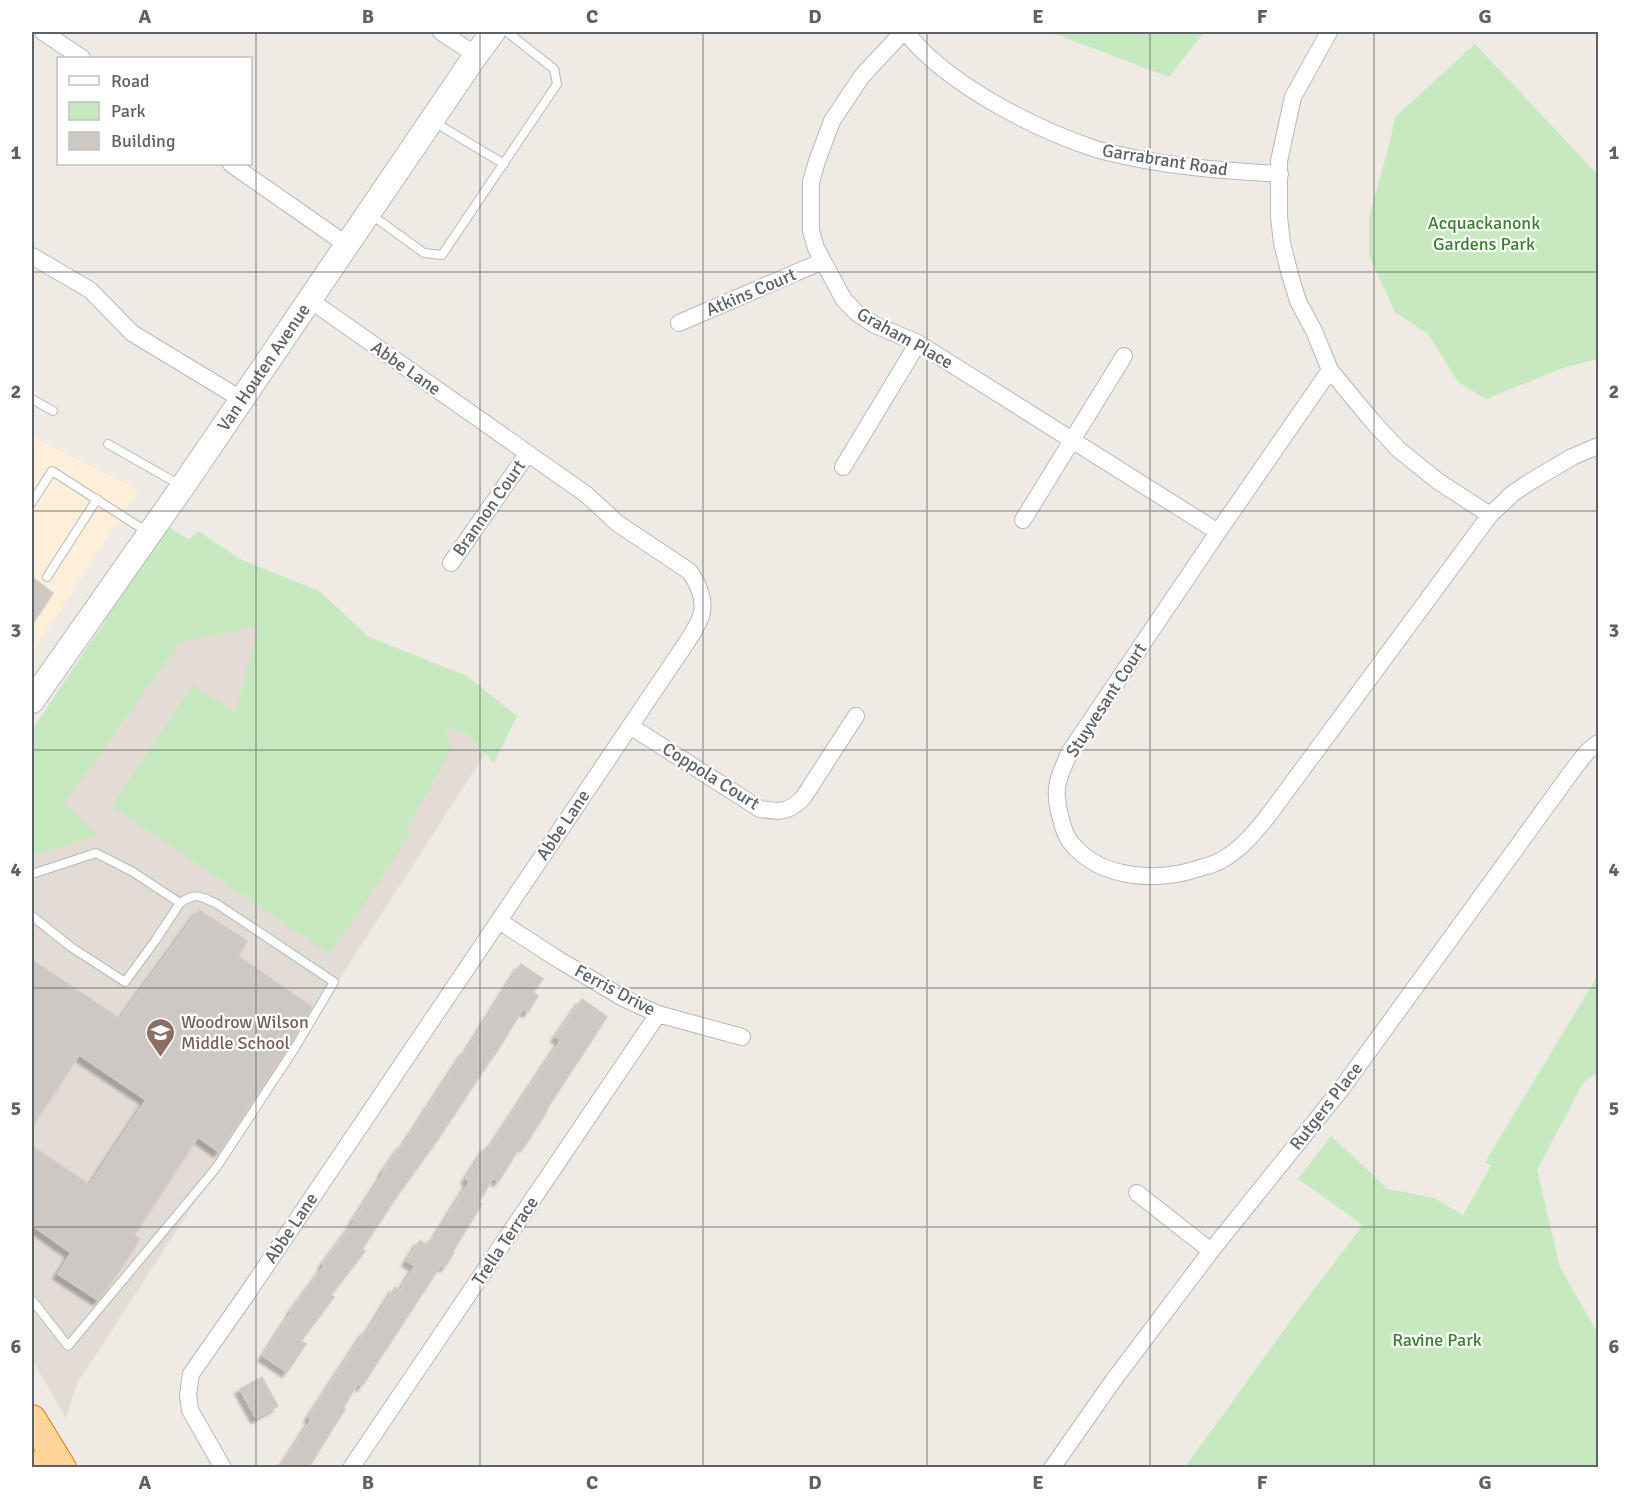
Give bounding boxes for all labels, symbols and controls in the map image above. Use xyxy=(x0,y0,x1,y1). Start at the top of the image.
text: A xyxy=(139,4,152,29)
text: B xyxy=(362,4,374,29)
text: C xyxy=(586,4,598,29)
text: D xyxy=(808,4,822,29)
text: E xyxy=(1032,4,1044,29)
text: F xyxy=(1257,4,1268,29)
text: G xyxy=(1478,4,1492,29)
legend xyxy=(57,57,252,165)
text: Road xyxy=(111,70,150,92)
text: Park xyxy=(111,100,146,122)
text: Building xyxy=(111,130,175,152)
street label: Garrabrant Road xyxy=(1101,139,1229,181)
text: 1 xyxy=(11,140,22,165)
text: 1 xyxy=(1609,140,1620,165)
park label: Acquackanonk Gardens Park xyxy=(1428,212,1540,255)
street label: Atkins Court xyxy=(703,263,799,321)
street label: Van Houten Avenue xyxy=(212,300,315,435)
street label: Graham Place xyxy=(853,303,957,373)
street label: Abbe Lane xyxy=(367,336,445,400)
text: 2 xyxy=(11,379,21,404)
text: 2 xyxy=(1609,379,1619,404)
street label: Brannon Court xyxy=(448,456,530,560)
text: 3 xyxy=(11,618,21,643)
text: 3 xyxy=(1609,618,1619,643)
street label: Stuyvesant Court xyxy=(1061,639,1151,761)
street label: Coppola Court xyxy=(658,737,764,815)
street label: Abbe Lane xyxy=(531,786,595,864)
text: 4 xyxy=(11,857,22,882)
text: 4 xyxy=(1609,857,1620,882)
street label: Ferris Drive xyxy=(571,960,659,1020)
place label: Woodrow Wilson Middle School xyxy=(181,1011,309,1054)
school or university icon: Woodrow Wilson Middle School xyxy=(144,1016,176,1058)
street label: Rutgers Place xyxy=(1285,1058,1367,1154)
text: 5 xyxy=(11,1096,21,1121)
text: 5 xyxy=(1609,1096,1619,1121)
street label: Abbe Lane xyxy=(259,1189,323,1267)
street label: Trella Terrace xyxy=(467,1192,543,1290)
park label: Ravine Park xyxy=(1392,1329,1482,1351)
text: 6 xyxy=(11,1334,22,1359)
text: 6 xyxy=(1609,1334,1620,1359)
text: A xyxy=(139,1470,152,1495)
text: B xyxy=(362,1470,374,1495)
text: C xyxy=(586,1470,598,1495)
text: D xyxy=(808,1470,822,1495)
text: E xyxy=(1032,1470,1044,1495)
text: F xyxy=(1257,1470,1268,1495)
text: G xyxy=(1478,1470,1492,1495)

